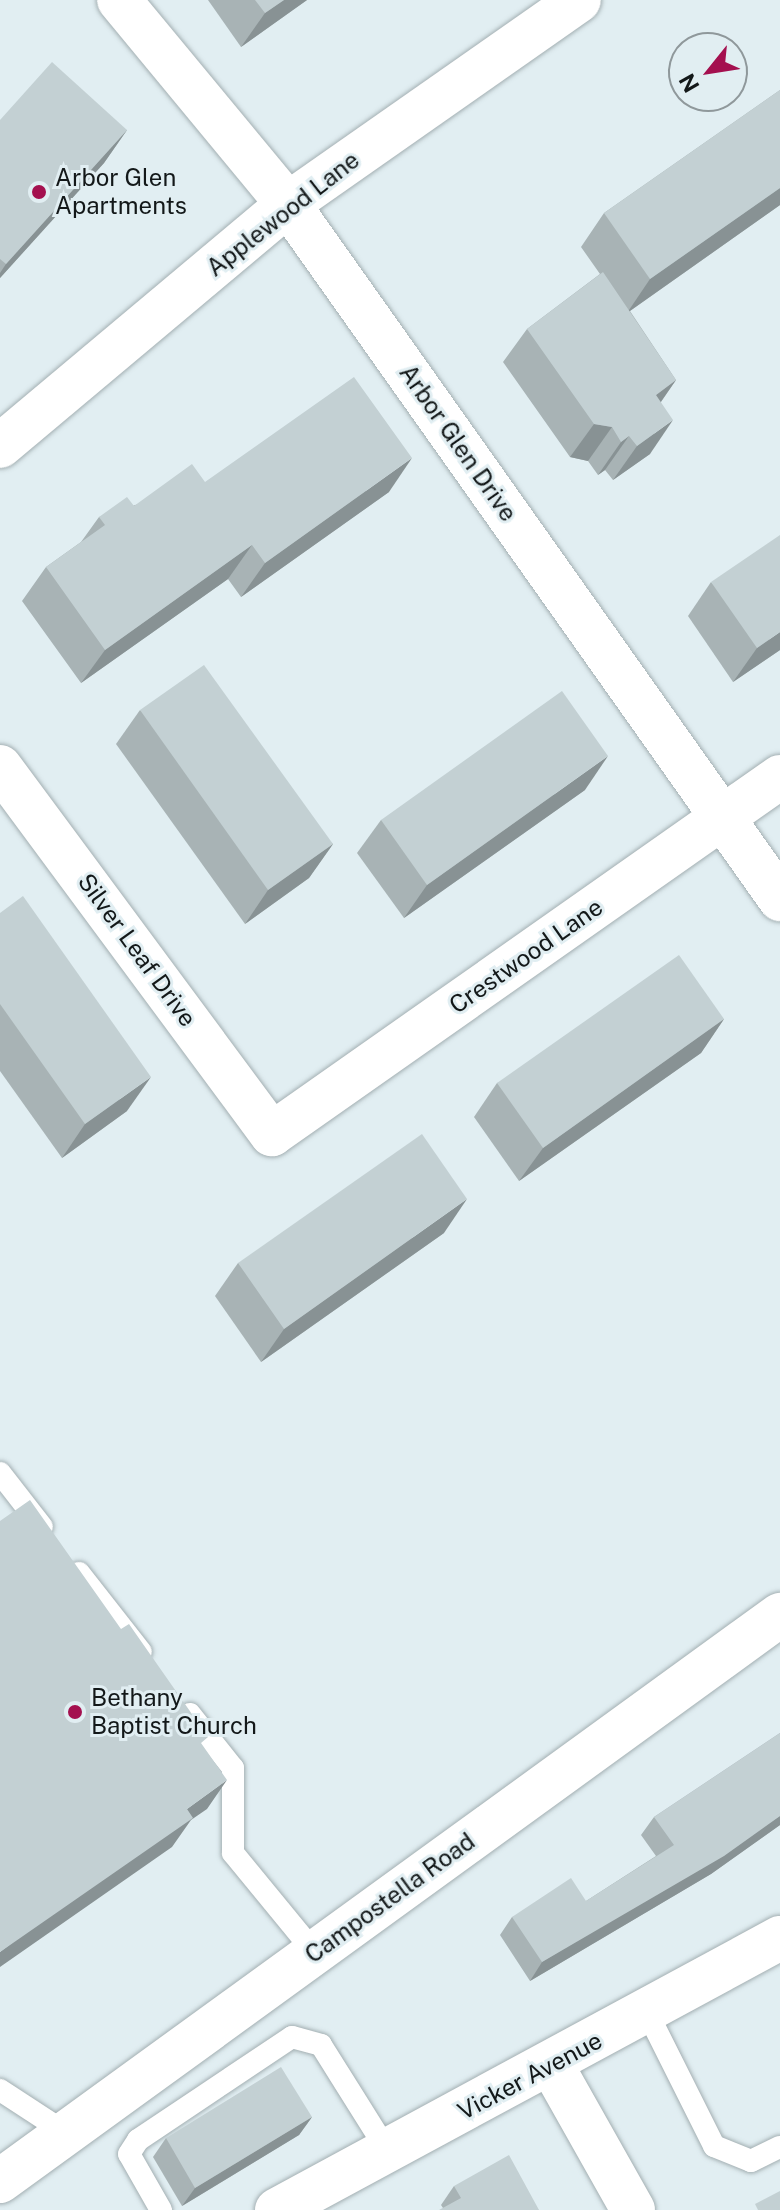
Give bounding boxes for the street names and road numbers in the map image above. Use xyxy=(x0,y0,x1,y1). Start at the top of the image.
street label: Applewood Lane xyxy=(201,145,365,283)
street label: Arbor Glen Drive xyxy=(393,359,523,527)
street label: Silver Leaf Drive xyxy=(72,868,202,1032)
street label: Crestwood Lane xyxy=(444,892,608,1020)
street label: Campostella Road xyxy=(300,1827,480,1969)
street label: Vicker Avenue xyxy=(453,2026,607,2126)

